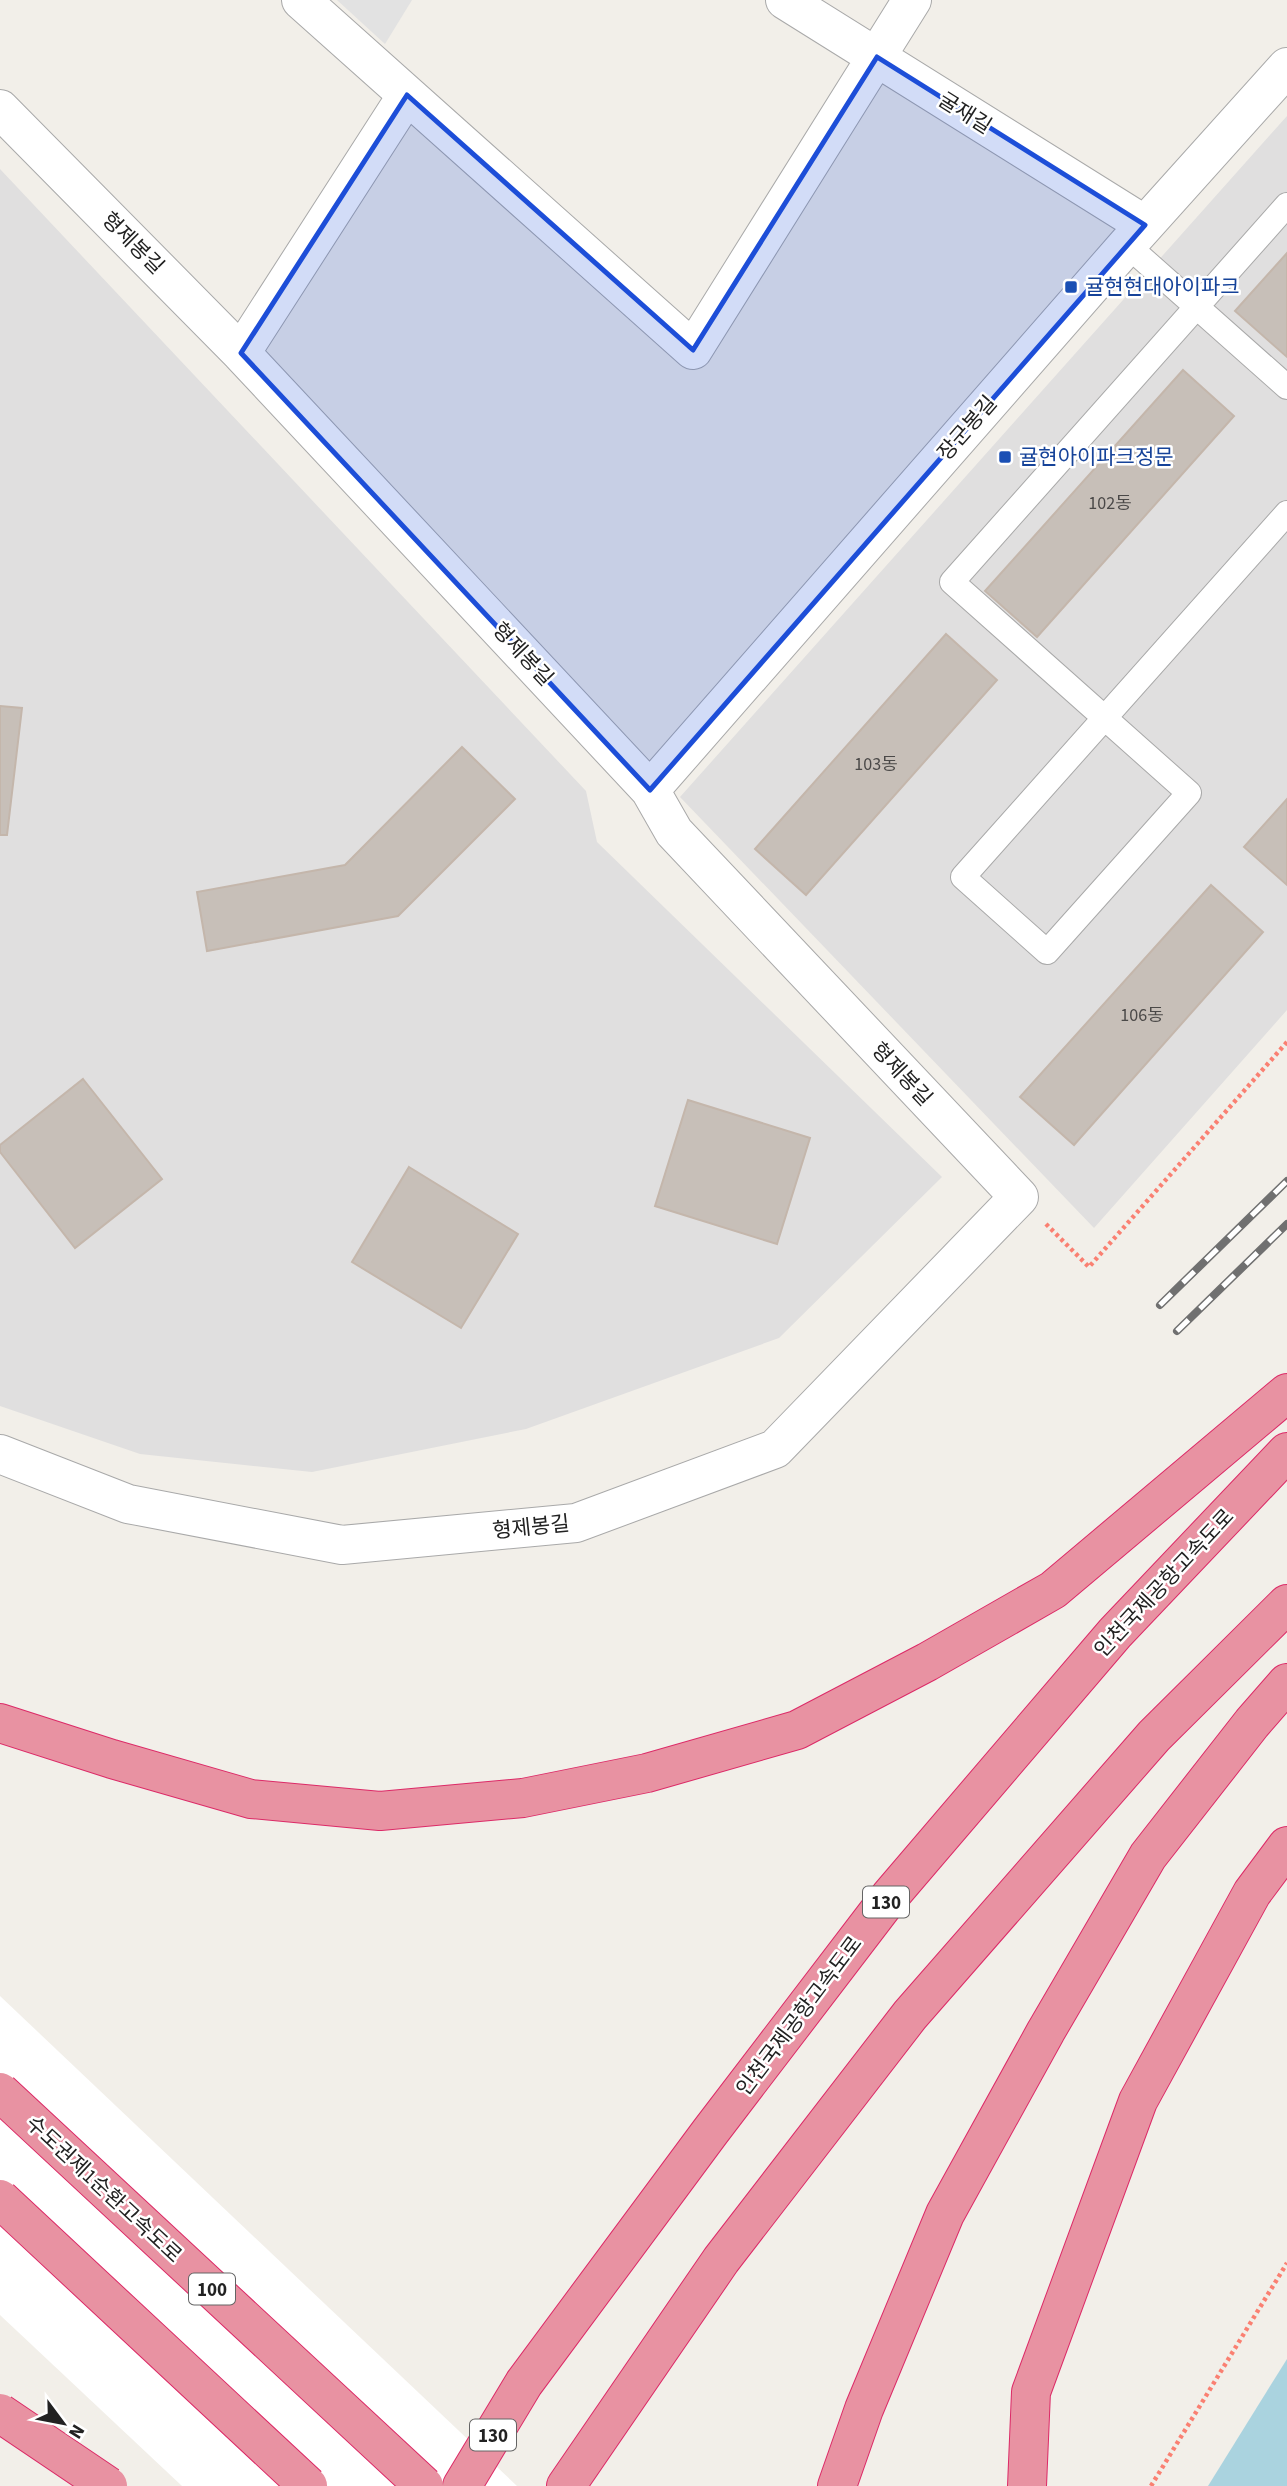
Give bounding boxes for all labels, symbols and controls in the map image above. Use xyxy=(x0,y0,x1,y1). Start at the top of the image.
street label: 굴재길 xyxy=(932,85,998,141)
street label: 형제봉길 xyxy=(95,205,171,281)
place label: 귤현현대아이파크 xyxy=(1085,272,1240,302)
marker: 귤현현대아이파크 xyxy=(1063,279,1079,295)
street label: 장군봉길 xyxy=(930,389,1004,467)
place label: 귤현아이파크정문 xyxy=(1019,442,1174,472)
marker: 귤현아이파크정문 xyxy=(997,449,1013,465)
house number: 102동 xyxy=(1088,491,1132,516)
street label: 형제봉길 xyxy=(486,616,560,692)
house number: 103동 xyxy=(854,752,898,777)
house number: 106동 xyxy=(1120,1003,1164,1028)
street label: 형제봉길 xyxy=(865,1036,939,1112)
street label: 인천국제공항고속도로 xyxy=(1087,1502,1241,1664)
street label: 형제봉길 xyxy=(491,1508,571,1546)
road number: 130 xyxy=(863,1886,909,1918)
street label: 인천국제공항고속도로 xyxy=(729,1930,869,2102)
street label: 수도권제1순환고속도로 xyxy=(19,2109,189,2269)
road number: 100 xyxy=(189,2274,235,2304)
north arrow xyxy=(28,2388,98,2458)
text: N xyxy=(61,2419,91,2444)
road number: 130 xyxy=(470,2420,516,2450)

